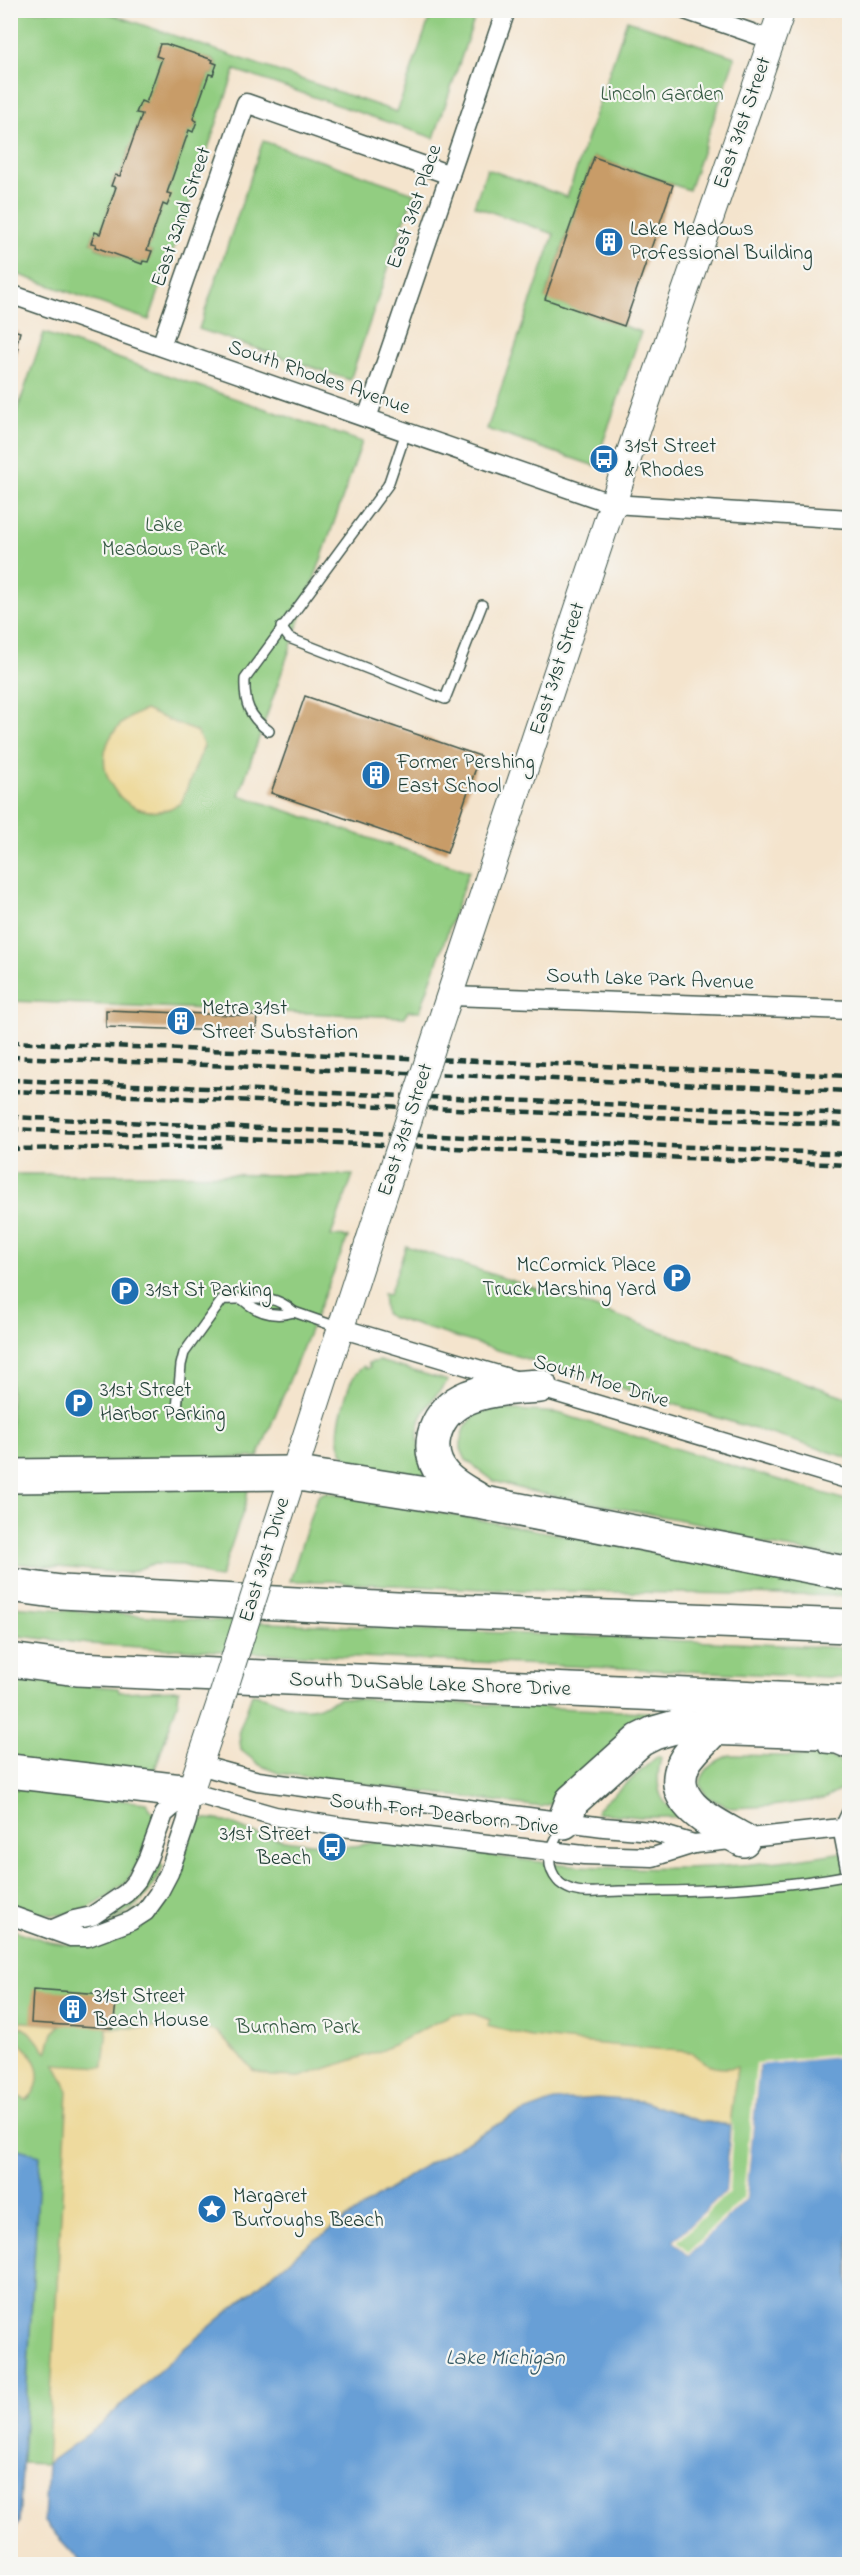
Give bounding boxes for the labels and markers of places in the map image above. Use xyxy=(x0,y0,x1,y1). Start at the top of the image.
place label: Lake Meadows Professional Building xyxy=(630,215,813,271)
building icon: Lake Meadows Professional Building xyxy=(593,226,625,258)
place label: 31st Street & Rhodes xyxy=(625,432,716,486)
bus stop icon: 31st Street & Rhodes xyxy=(588,443,620,475)
place label: Former Pershing East School xyxy=(396,748,535,802)
building icon: Former Pershing East School xyxy=(360,759,392,791)
place label: Metra 31st Street Substation xyxy=(202,994,358,1048)
building icon: Metra 31st Street Substation xyxy=(165,1005,197,1037)
place label: McCormick Place Truck Marshing Yard xyxy=(482,1251,657,1307)
parking icon: McCormick Place Truck Marshing Yard xyxy=(661,1262,693,1294)
parking icon: 31st St Parking xyxy=(109,1275,141,1307)
place label: 31st St Parking xyxy=(146,1276,272,1308)
place label: 31st Street Harbor Parking xyxy=(100,1376,225,1432)
parking icon: 31st Street Harbor Parking xyxy=(63,1387,95,1419)
place label: 31st Street Beach xyxy=(220,1820,311,1874)
bus stop icon: 31st Street Beach xyxy=(316,1831,348,1863)
place label: 31st Street Beach House xyxy=(93,1982,209,2036)
building icon: 31st Street Beach House xyxy=(57,1993,89,2025)
place label: Margaret Burroughs Beach xyxy=(232,2182,384,2238)
place icon: Margaret Burroughs Beach xyxy=(196,2193,228,2225)

